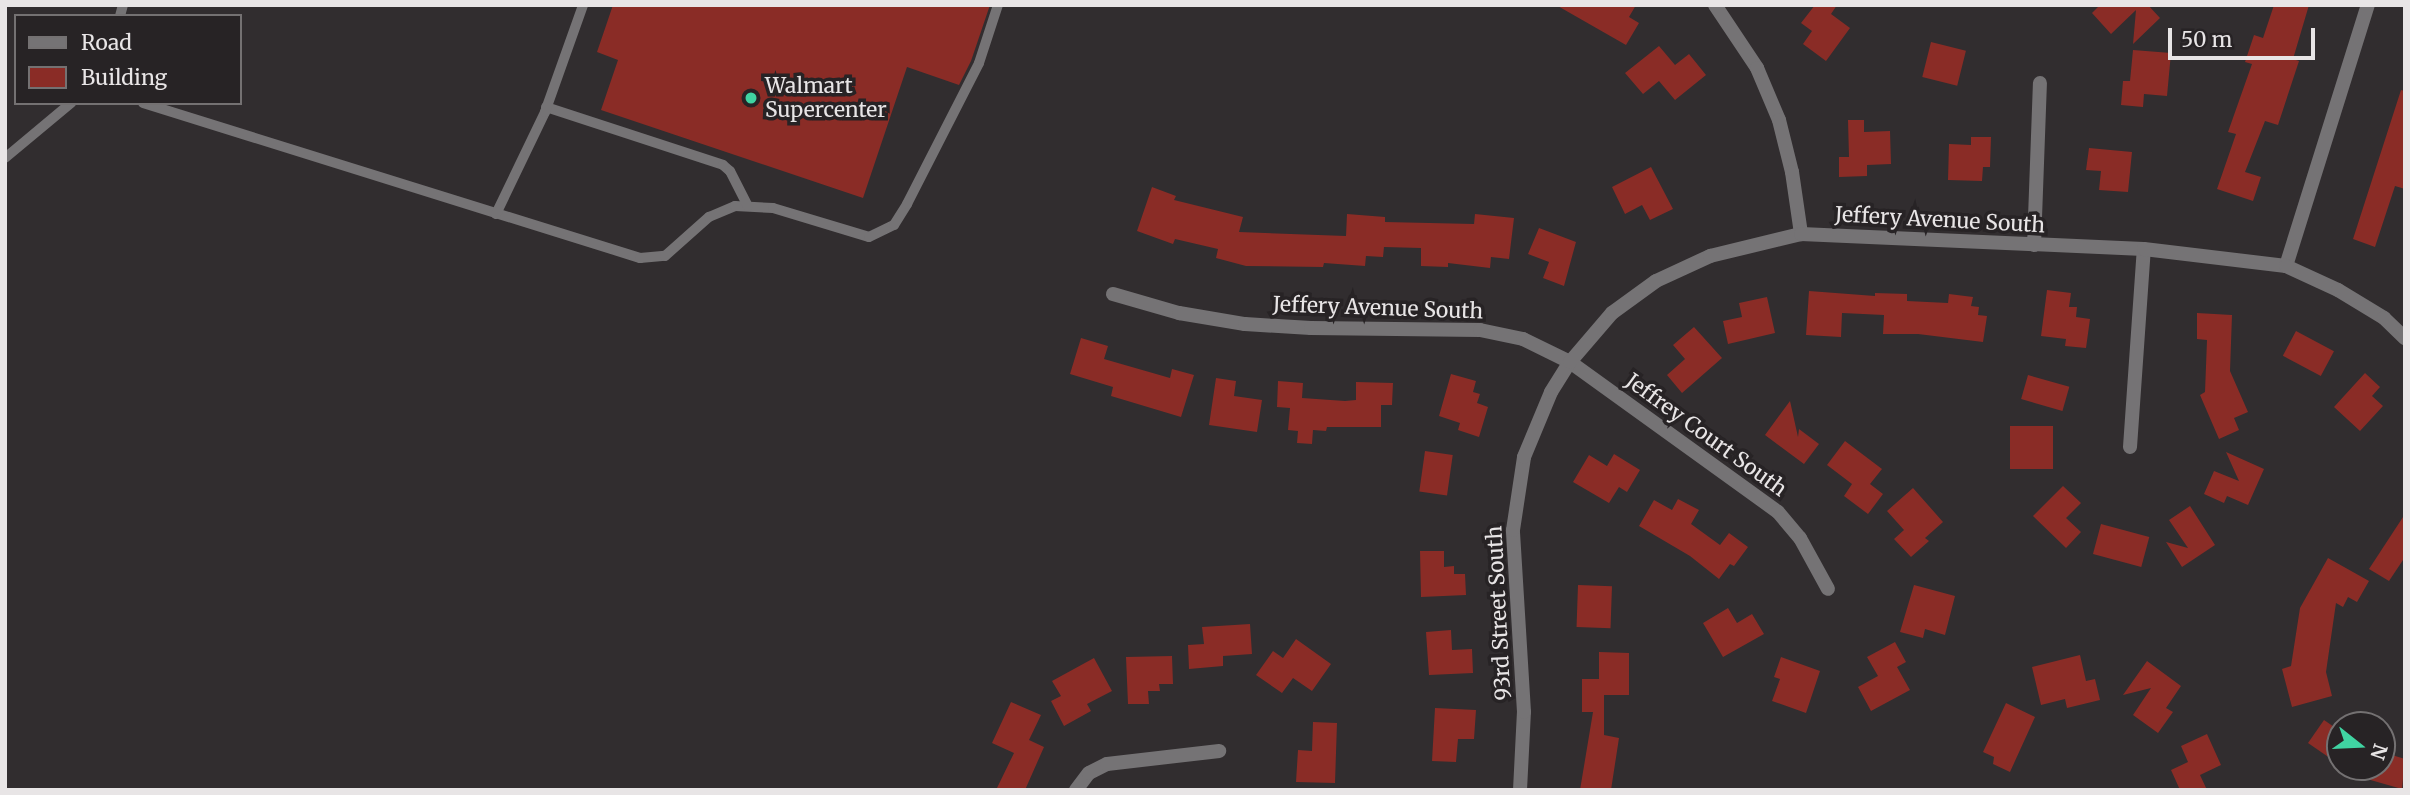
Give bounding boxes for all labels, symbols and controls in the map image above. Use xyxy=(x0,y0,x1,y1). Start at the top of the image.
legend xyxy=(14,14,242,105)
scale bar xyxy=(2172,14,2319,58)
text: 50 m xyxy=(2181,26,2232,53)
text: Road xyxy=(81,29,132,56)
text: Building xyxy=(81,64,167,91)
place label: Walmart Supercenter xyxy=(765,73,887,123)
marker: Walmart Supercenter xyxy=(743,90,759,106)
street label: Jeffery Avenue South xyxy=(1834,202,2046,238)
street label: Jeffery Avenue South xyxy=(1272,292,1484,324)
street label: Jeffrey Court South xyxy=(1621,368,1791,502)
street label: 93rd Street South xyxy=(1482,525,1516,701)
north arrow xyxy=(2326,711,2396,781)
text: N xyxy=(2365,741,2393,763)

